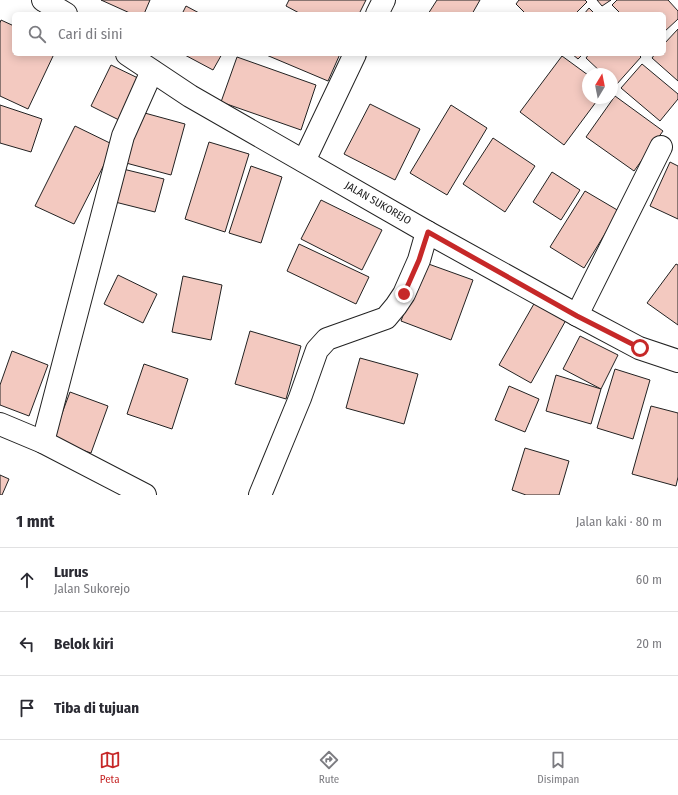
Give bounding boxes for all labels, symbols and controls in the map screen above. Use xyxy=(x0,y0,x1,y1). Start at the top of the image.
search box xyxy=(12,12,666,56)
icon: search xyxy=(26,23,48,45)
text: Cari di sini xyxy=(58,25,123,43)
north arrow xyxy=(582,68,618,104)
street label: JALAN SUKOREJO xyxy=(343,179,413,227)
route end xyxy=(395,285,413,303)
route start xyxy=(631,339,649,357)
text: 1 mnt xyxy=(16,511,55,532)
text: Jalan kaki · 80 m xyxy=(576,514,662,529)
text: Lurus xyxy=(54,563,88,581)
icon: ahead xyxy=(16,569,38,591)
text: 60 m xyxy=(636,572,662,587)
text: Jalan Sukorejo xyxy=(54,581,130,596)
icon: left xyxy=(16,633,38,655)
text: Belok kiri xyxy=(54,635,114,653)
text: 20 m xyxy=(636,636,662,651)
icon: arrive xyxy=(16,697,38,719)
text: Tiba di tujuan xyxy=(54,699,139,717)
tab: Peta xyxy=(99,749,121,786)
tab: Rute xyxy=(318,749,340,786)
tab: Disimpan xyxy=(537,749,579,786)

